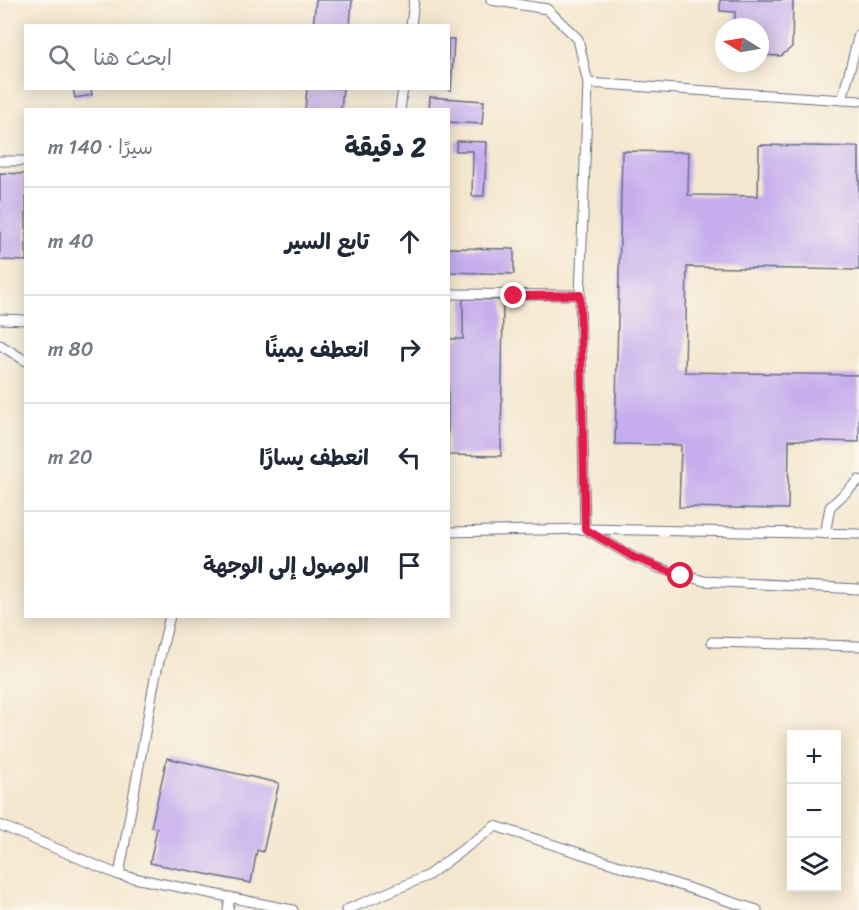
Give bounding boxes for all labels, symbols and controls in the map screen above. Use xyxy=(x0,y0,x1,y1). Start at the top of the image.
north arrow xyxy=(715,18,769,72)
search box xyxy=(24,24,450,90)
text: ابحث هنا xyxy=(93,38,172,77)
icon: search xyxy=(45,41,78,74)
text: 2 دقيقة xyxy=(344,124,426,170)
text: سيرًا · 140 m xyxy=(48,130,153,165)
text: تابع السير xyxy=(285,222,369,261)
text: 40 m xyxy=(48,224,94,259)
icon: ahead xyxy=(393,225,426,258)
route end xyxy=(500,282,526,308)
text: انعطف يمينًا xyxy=(265,330,369,369)
text: 80 m xyxy=(48,332,93,367)
icon: right xyxy=(393,333,426,366)
text: انعطف يسارًا xyxy=(259,438,369,477)
text: 20 m xyxy=(48,440,93,475)
icon: left xyxy=(393,441,426,474)
text: الوصول إلى الوجهة xyxy=(203,546,369,585)
icon: arrive xyxy=(393,549,426,582)
route start xyxy=(667,562,693,588)
map controls xyxy=(787,730,841,892)
button: + xyxy=(787,730,841,784)
button: − xyxy=(787,784,841,838)
button: layers xyxy=(787,838,841,892)

